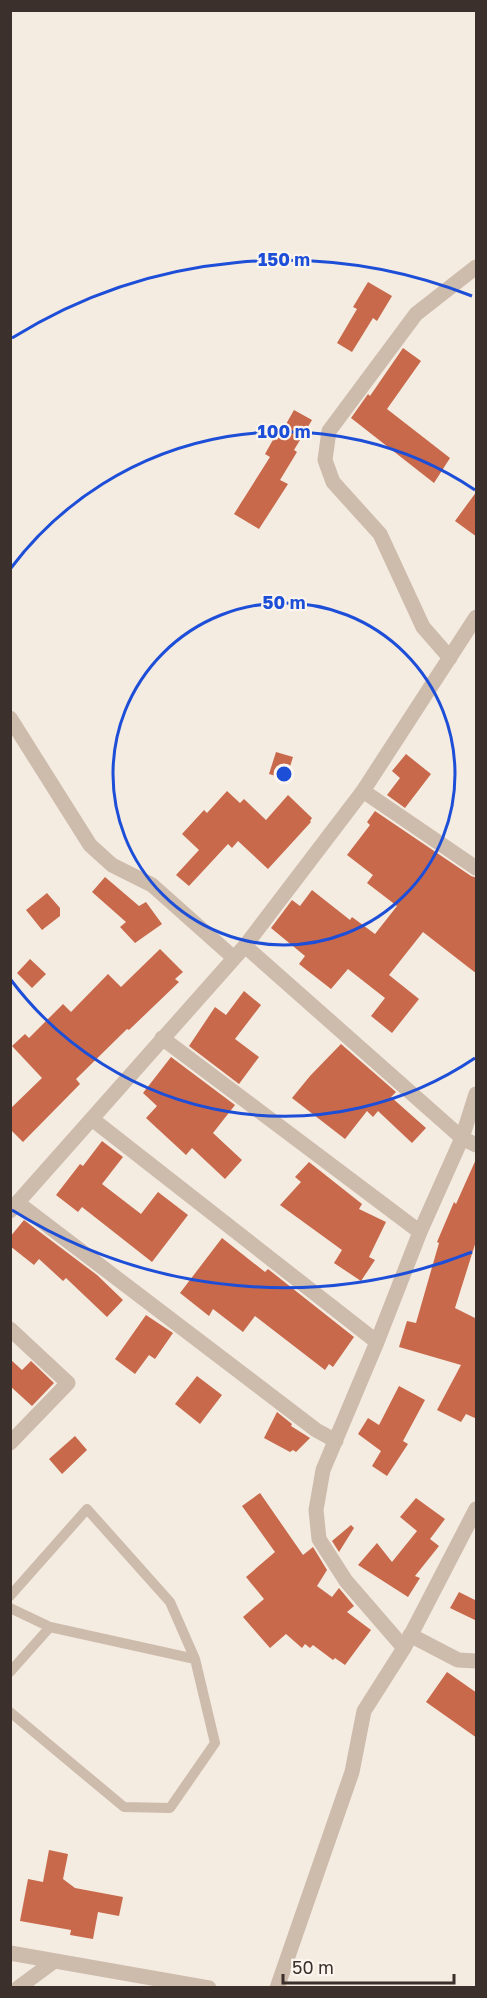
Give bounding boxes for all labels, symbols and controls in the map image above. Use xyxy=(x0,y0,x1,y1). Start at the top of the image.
text: 150 m xyxy=(258,248,310,270)
text: 100 m xyxy=(258,420,310,442)
text: 50 m xyxy=(263,591,305,613)
centre of rings xyxy=(274,764,294,784)
scale bar xyxy=(283,1947,454,1985)
text: 50 m xyxy=(292,1956,334,1978)

